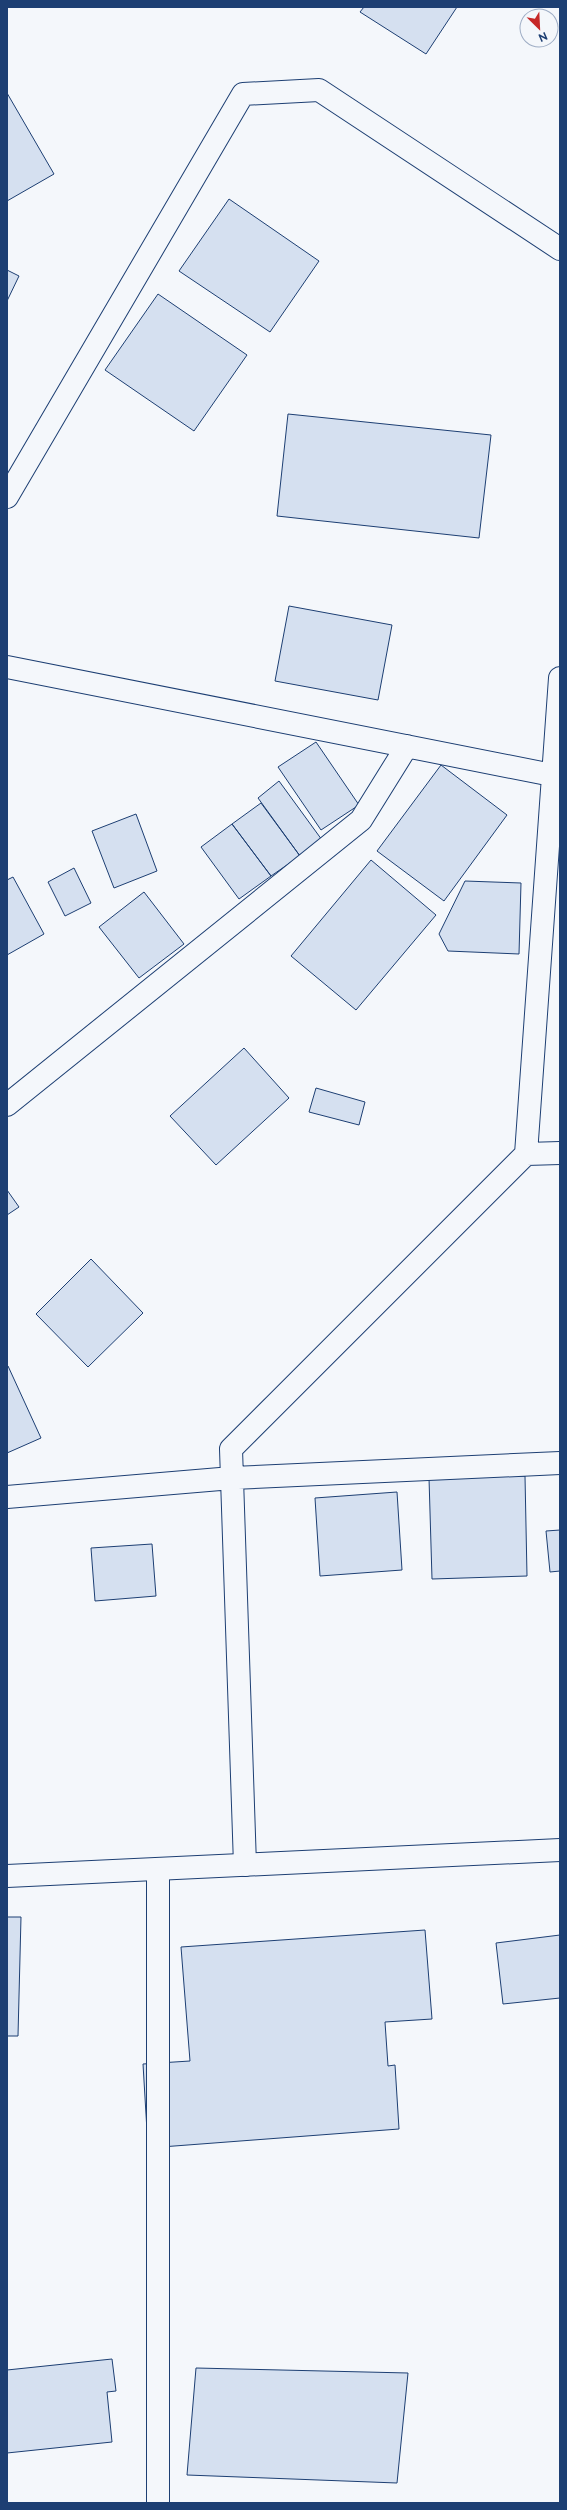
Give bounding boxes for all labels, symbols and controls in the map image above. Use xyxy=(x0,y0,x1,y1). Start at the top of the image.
north arrow xyxy=(519,8,559,48)
text: N xyxy=(536,29,549,44)

